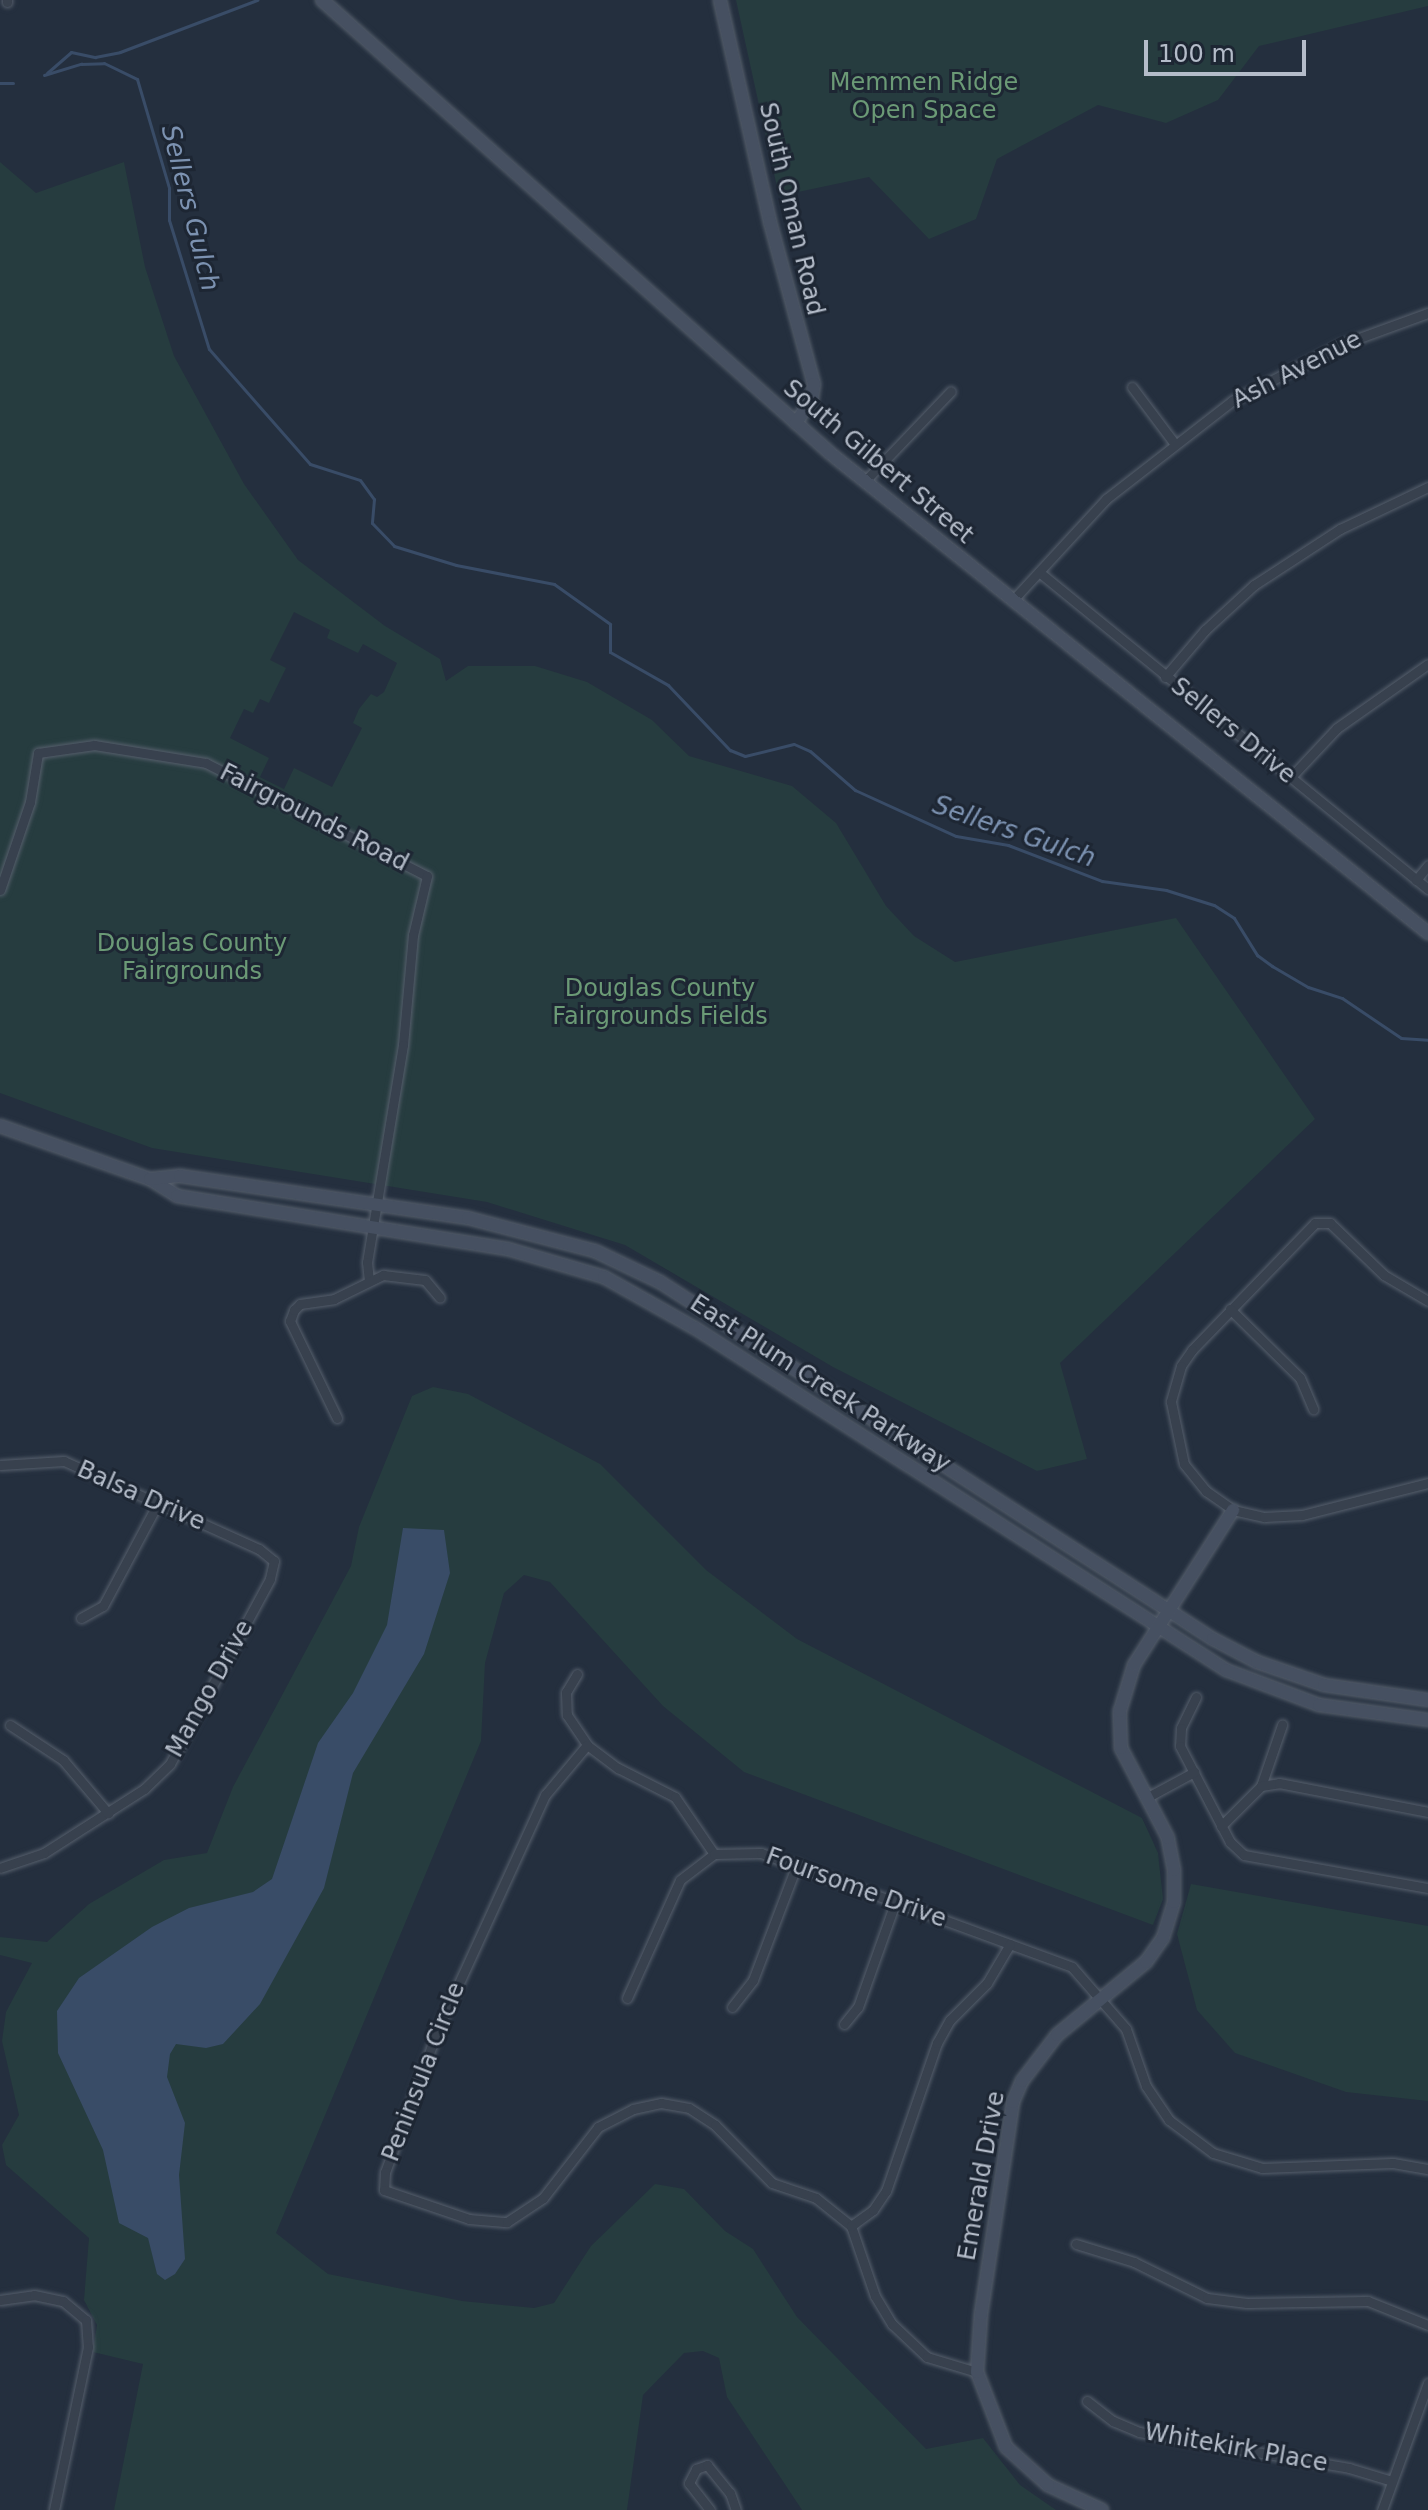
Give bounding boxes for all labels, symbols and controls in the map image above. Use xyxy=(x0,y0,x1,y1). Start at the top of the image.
scale bar xyxy=(1148,24,1310,74)
text: 100 m xyxy=(1158,40,1235,68)
park label: Memmen Ridge Open Space xyxy=(830,69,1018,125)
street label: South Oman Road xyxy=(753,100,829,318)
water label: Sellers Gulch xyxy=(154,122,226,294)
street label: Ash Avenue xyxy=(1228,325,1366,415)
street label: South Gilbert Street xyxy=(777,374,979,550)
street label: Sellers Drive xyxy=(1165,672,1301,790)
street label: Fairgrounds Road xyxy=(215,758,413,878)
water label: Sellers Gulch xyxy=(929,790,1099,874)
park label: Douglas County Fairgrounds xyxy=(97,930,287,986)
park label: Douglas County Fairgrounds Fields xyxy=(552,975,768,1031)
street label: East Plum Creek Parkway xyxy=(685,1289,955,1479)
street label: Balsa Drive xyxy=(73,1455,209,1537)
street label: Mango Drive xyxy=(161,1615,259,1763)
street label: Foursome Drive xyxy=(762,1842,950,1934)
street label: Peninsula Circle xyxy=(377,1978,471,2166)
street label: Emerald Drive xyxy=(953,2089,1011,2263)
street label: Whitekirk Place xyxy=(1142,2418,1330,2478)

